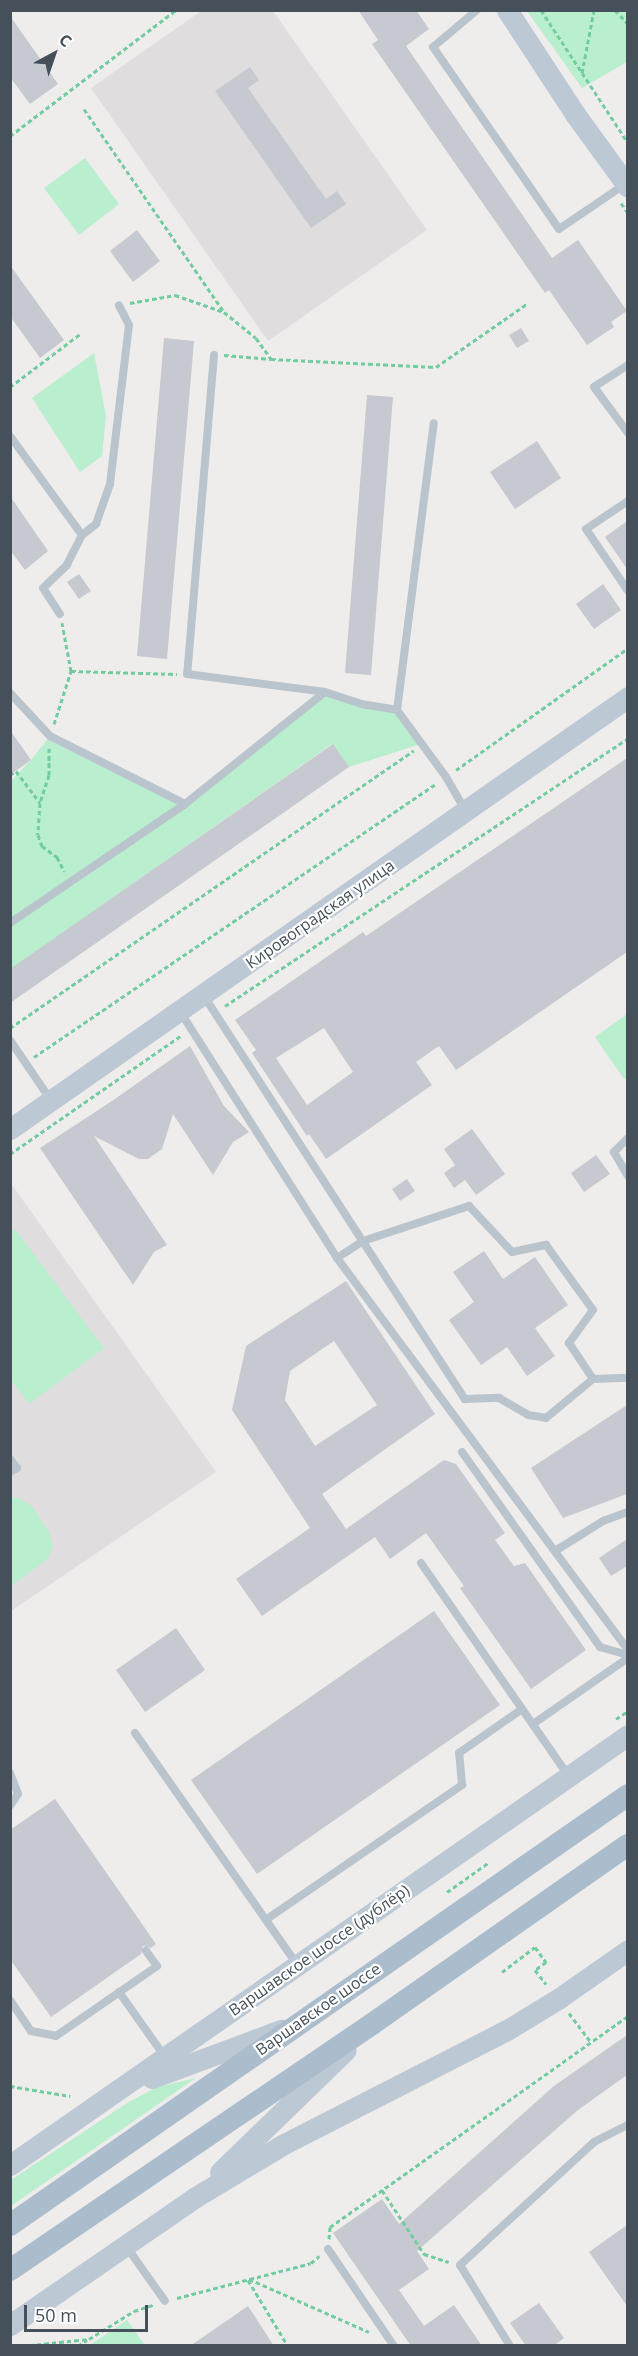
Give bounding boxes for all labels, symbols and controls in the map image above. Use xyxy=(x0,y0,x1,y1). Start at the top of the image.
north arrow xyxy=(24,24,84,84)
text: С xyxy=(55,29,77,52)
street label: Кировоградская улица xyxy=(242,855,398,973)
street label: Варшавское шоссе (дублёр) xyxy=(225,1880,413,2020)
street label: Варшавское шоссе xyxy=(252,1959,384,2059)
scale bar xyxy=(27,2293,152,2331)
text: 50 m xyxy=(35,2303,77,2327)

